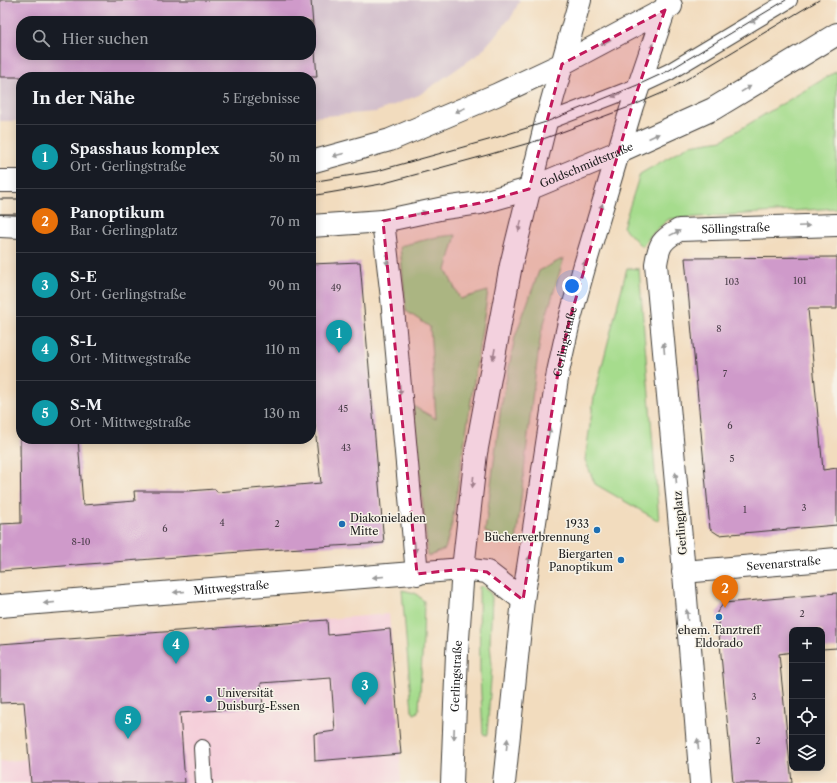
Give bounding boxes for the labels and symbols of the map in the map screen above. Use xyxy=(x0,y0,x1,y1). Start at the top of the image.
one-way arrow xyxy=(750,16,760,24)
one-way arrow xyxy=(600,38,611,45)
one-way arrow xyxy=(649,42,655,54)
one-way arrow xyxy=(741,85,751,93)
one-way arrow xyxy=(611,92,622,98)
one-way arrow xyxy=(454,107,465,113)
one-way arrow xyxy=(648,133,659,139)
street label: Goldschmidtstraße xyxy=(537,139,635,191)
one-way arrow xyxy=(332,152,344,158)
one-way arrow xyxy=(598,203,604,215)
one-way arrow xyxy=(415,210,427,216)
street label: Söllingstraße xyxy=(701,220,770,236)
one-way arrow xyxy=(517,221,523,233)
one-way arrow xyxy=(798,223,811,229)
one-way arrow xyxy=(669,230,681,236)
one-way arrow xyxy=(384,254,391,266)
one-way arrow xyxy=(581,260,587,272)
house number: 101 xyxy=(793,275,807,286)
your location xyxy=(562,276,582,296)
house number: 103 xyxy=(725,276,739,287)
house number: 49 xyxy=(331,282,341,293)
street label: Gerlingstraße xyxy=(550,305,580,378)
pin: 1 xyxy=(326,320,352,353)
house number: 8 xyxy=(716,323,722,334)
one-way arrow xyxy=(660,342,667,354)
one-way arrow xyxy=(490,348,496,360)
house number: 7 xyxy=(723,368,728,379)
one-way arrow xyxy=(397,383,404,396)
house number: 45 xyxy=(338,403,348,414)
house number: 6 xyxy=(727,420,733,431)
one-way arrow xyxy=(546,427,552,439)
house number: 43 xyxy=(341,442,351,453)
house number: 5 xyxy=(730,453,735,464)
one-way arrow xyxy=(672,472,679,484)
one-way arrow xyxy=(470,476,476,488)
street label: Gerlingplatz xyxy=(670,490,690,556)
house number: 3 xyxy=(802,502,807,513)
house number: 1 xyxy=(743,504,747,515)
place label: Diakonieladen Mitte xyxy=(350,511,426,538)
house number: 4 xyxy=(219,517,225,528)
place label: 1933 Bücherverbrennung xyxy=(484,517,589,544)
house number: 2 xyxy=(274,518,280,529)
marker: Diakonieladen Mitte xyxy=(337,519,347,529)
house number: 6 xyxy=(162,523,168,534)
marker: 1933 Bücherverbrennung xyxy=(592,525,602,535)
house number: 8-10 xyxy=(72,536,91,547)
one-way arrow xyxy=(411,541,418,553)
place label: Biergarten Panoptikum xyxy=(549,547,614,574)
street label: Sevenarstraße xyxy=(746,553,821,574)
one-way arrow xyxy=(526,555,532,567)
marker: Biergarten Panoptikum xyxy=(616,555,626,565)
one-way arrow xyxy=(372,573,384,580)
pin: 2 xyxy=(712,575,738,608)
street label: Mittwegstraße xyxy=(193,578,270,598)
one-way arrow xyxy=(173,589,185,596)
one-way arrow xyxy=(43,599,55,606)
house number: 2 xyxy=(799,608,805,619)
one-way arrow xyxy=(683,609,690,621)
marker: ehem. Tanztreff Eldorado xyxy=(714,612,724,622)
place label: ehem. Tanztreff Eldorado xyxy=(678,623,762,650)
pin: 4 xyxy=(163,631,189,664)
street label: Gerlingstraße xyxy=(448,640,465,712)
pin: 3 xyxy=(352,672,378,705)
place label: Universität Duisburg-Essen xyxy=(217,686,300,713)
house number: 3 xyxy=(752,691,757,702)
marker: Universität Duisburg-Essen xyxy=(204,694,214,704)
pin: 5 xyxy=(115,706,141,739)
one-way arrow xyxy=(451,728,457,741)
house number: 2 xyxy=(755,735,761,746)
one-way arrow xyxy=(504,738,510,750)
one-way arrow xyxy=(695,738,701,750)

